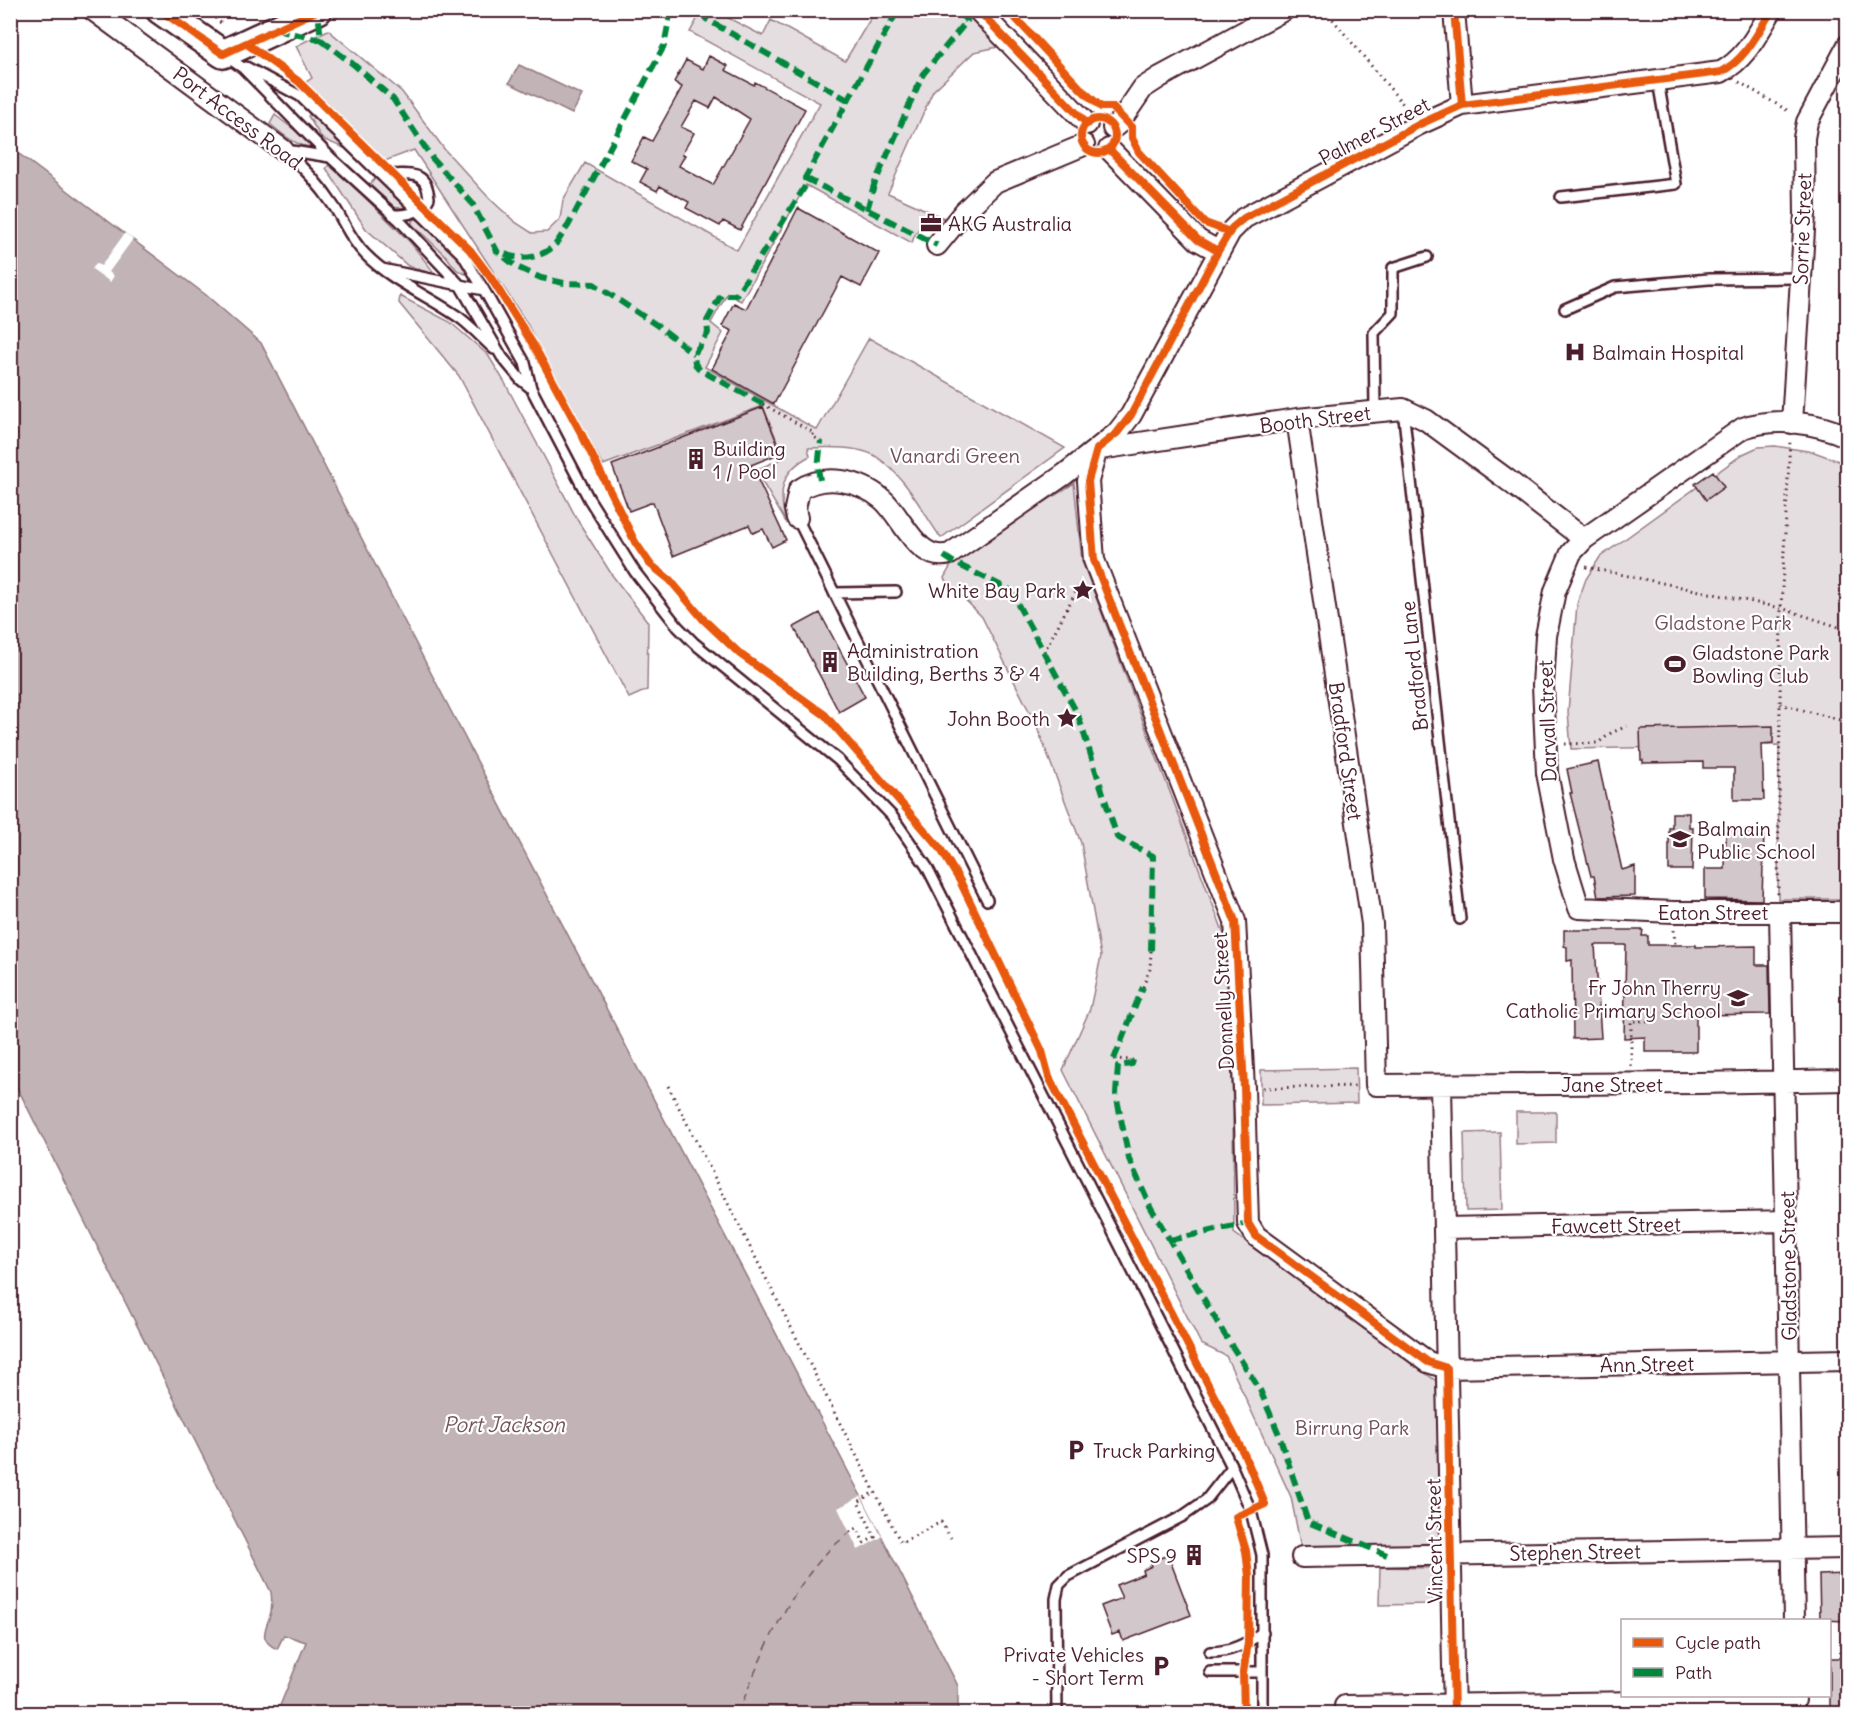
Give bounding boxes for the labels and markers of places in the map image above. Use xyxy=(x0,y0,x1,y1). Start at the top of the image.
office icon: AKG Australia xyxy=(919,211,943,235)
place label: AKG Australia xyxy=(948,211,1072,236)
hospital icon: Balmain Hospital xyxy=(1563,340,1587,364)
place label: Balmain Hospital xyxy=(1592,340,1744,365)
place label: Building 1 / Pool xyxy=(713,436,786,484)
building icon: Building 1 / Pool xyxy=(684,447,708,471)
place label: White Bay Park xyxy=(928,578,1066,603)
place icon: White Bay Park xyxy=(1071,578,1095,602)
place label: Administration Building, Berths 3 & 4 xyxy=(847,638,1041,686)
place label: Gladstone Park Bowling Club xyxy=(1692,640,1830,688)
building icon: Administration Building, Berths 3 & 4 xyxy=(818,650,842,674)
sports icon: Gladstone Park Bowling Club xyxy=(1663,652,1687,676)
place label: John Booth xyxy=(947,706,1050,731)
place icon: John Booth xyxy=(1055,706,1079,730)
place label: Balmain Public School xyxy=(1697,816,1815,864)
school or university icon: Balmain Public School xyxy=(1668,827,1692,851)
place label: Fr John Therry Catholic Primary School xyxy=(1505,975,1721,1023)
school or university icon: Fr John Therry Catholic Primary School xyxy=(1726,986,1750,1010)
parking icon: Truck Parking xyxy=(1064,1438,1088,1462)
place label: Truck Parking xyxy=(1093,1438,1216,1463)
place label: SPS 9 xyxy=(1126,1543,1177,1568)
building icon: SPS 9 xyxy=(1182,1543,1206,1567)
place label: Private Vehicles - Short Term xyxy=(1003,1642,1144,1690)
parking icon: Private Vehicles - Short Term xyxy=(1149,1654,1173,1678)

